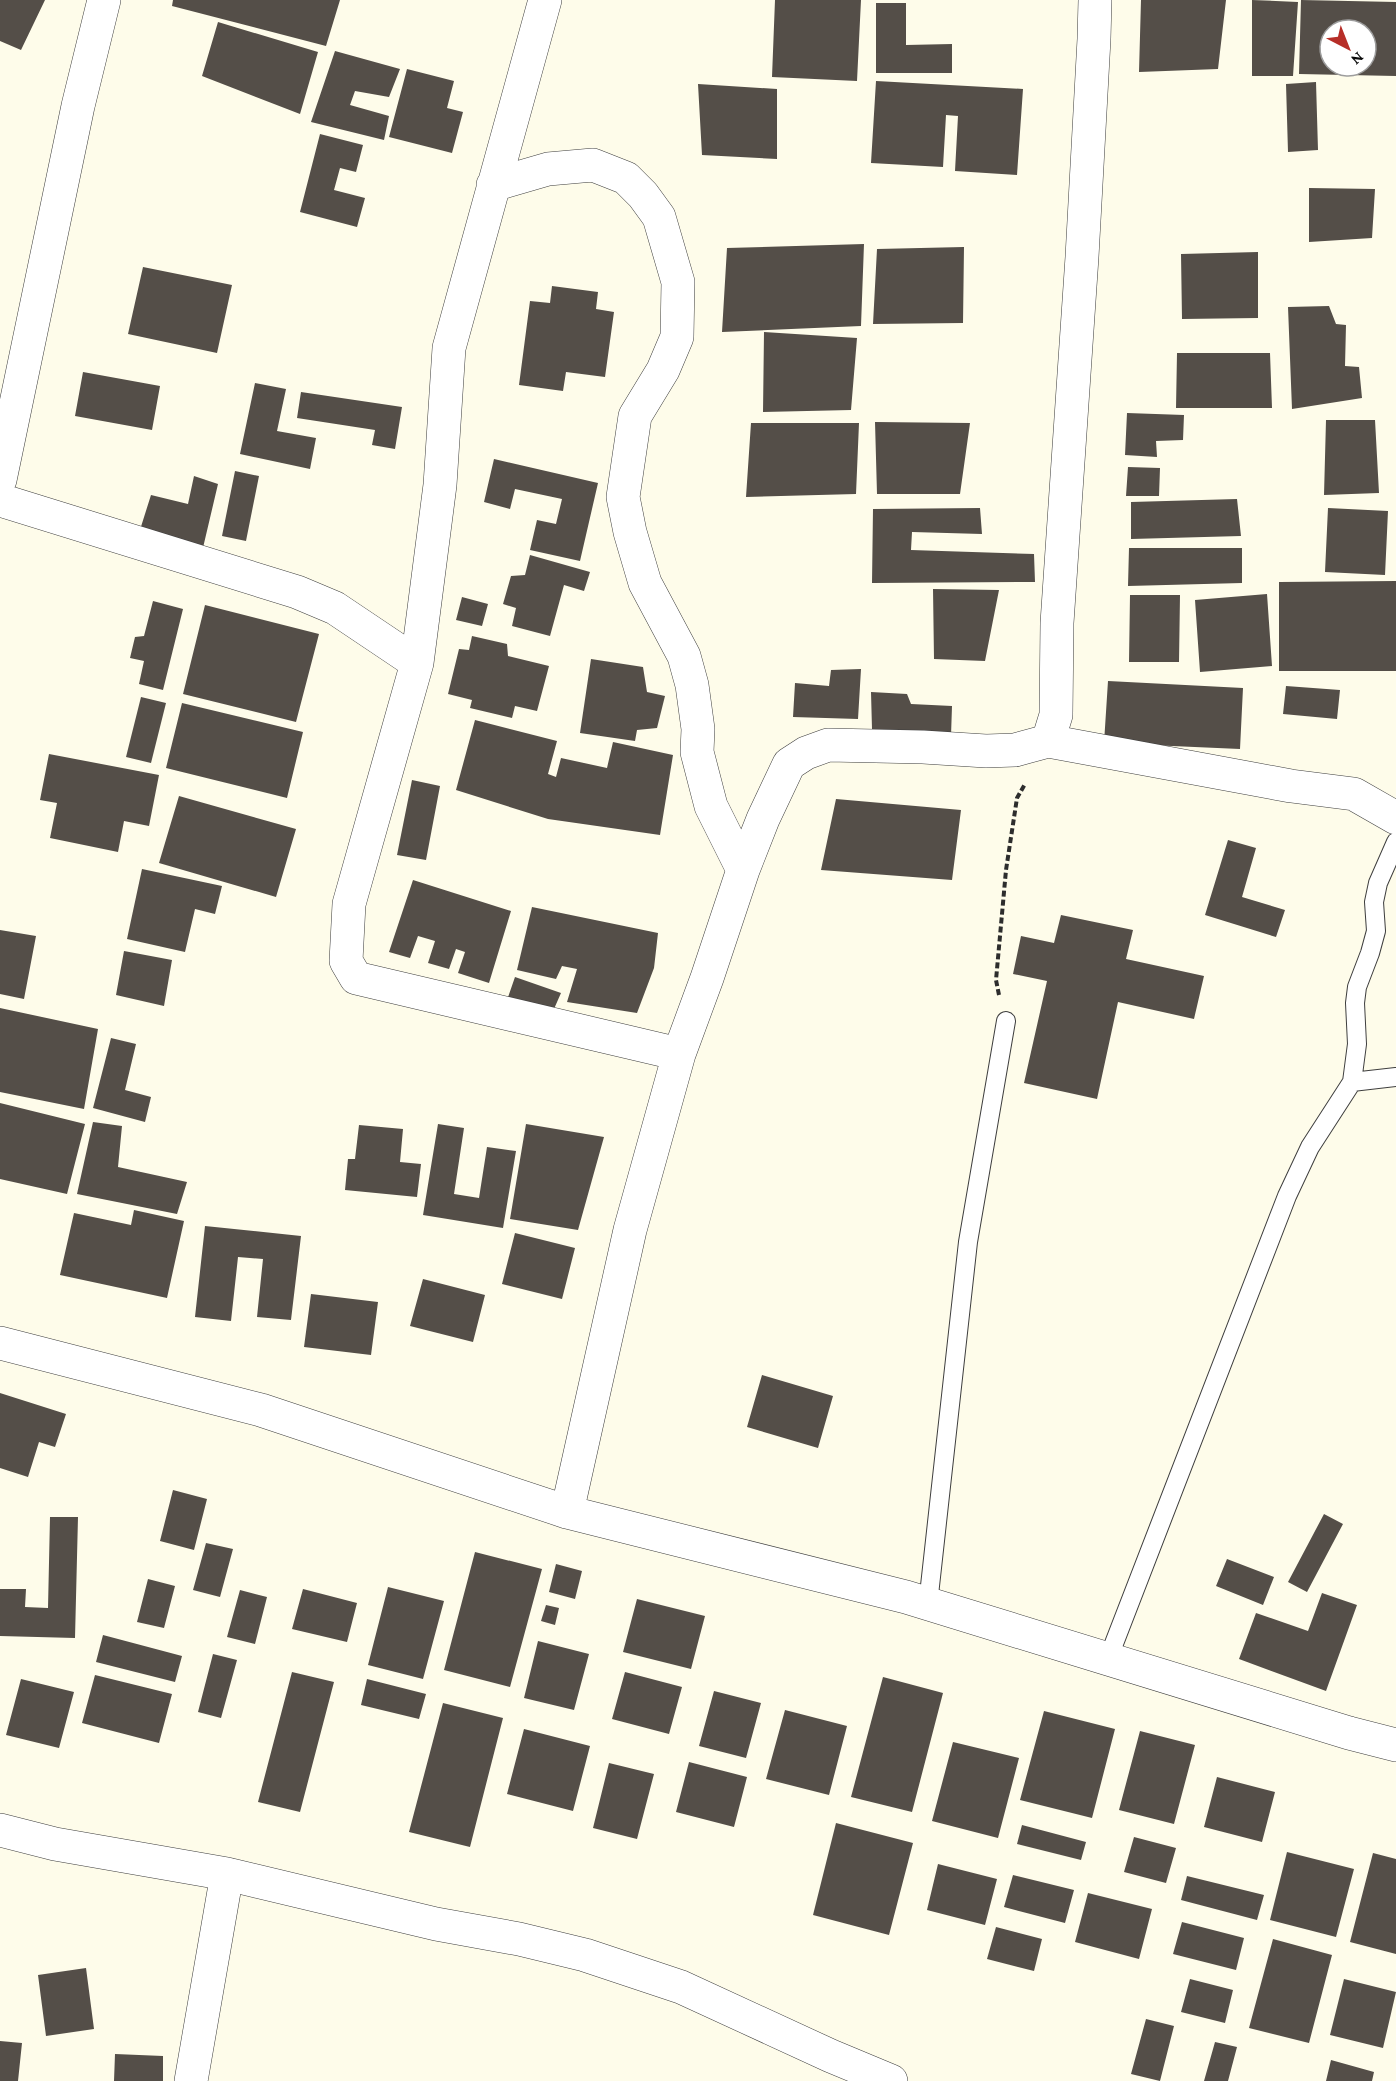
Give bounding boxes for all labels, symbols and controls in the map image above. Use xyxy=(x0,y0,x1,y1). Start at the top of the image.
north arrow xyxy=(1318,18,1378,78)
text: N xyxy=(1348,49,1367,69)

